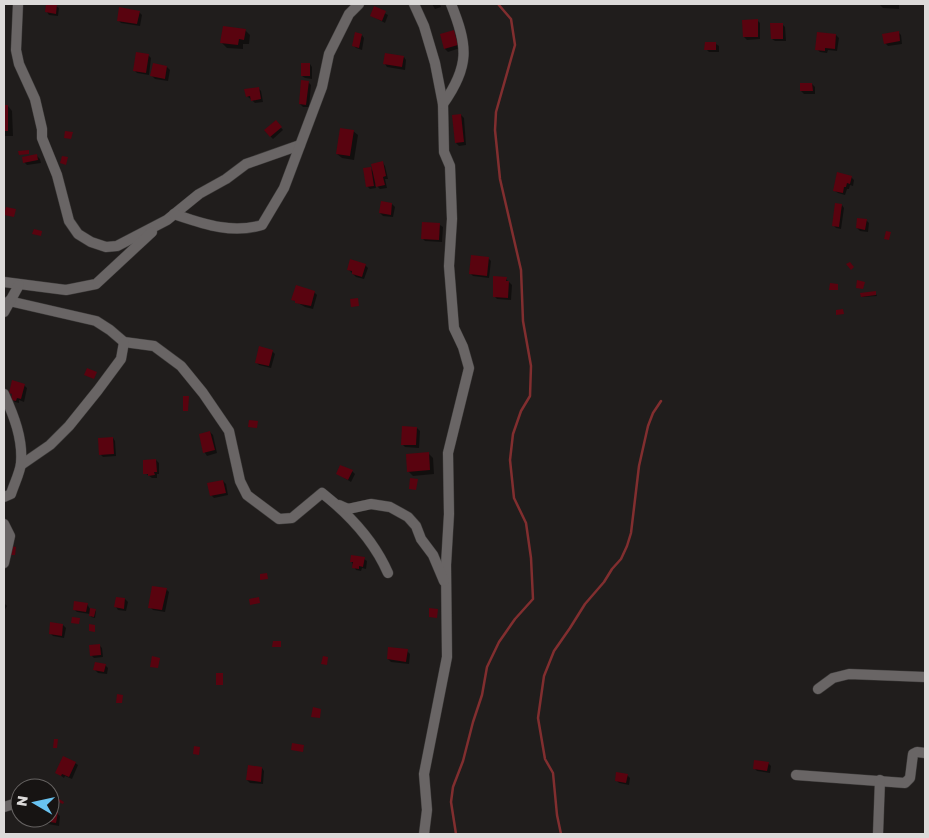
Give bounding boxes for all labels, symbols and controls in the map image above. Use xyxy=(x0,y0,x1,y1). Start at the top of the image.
north arrow xyxy=(10,778,60,828)
text: N xyxy=(12,794,31,807)

